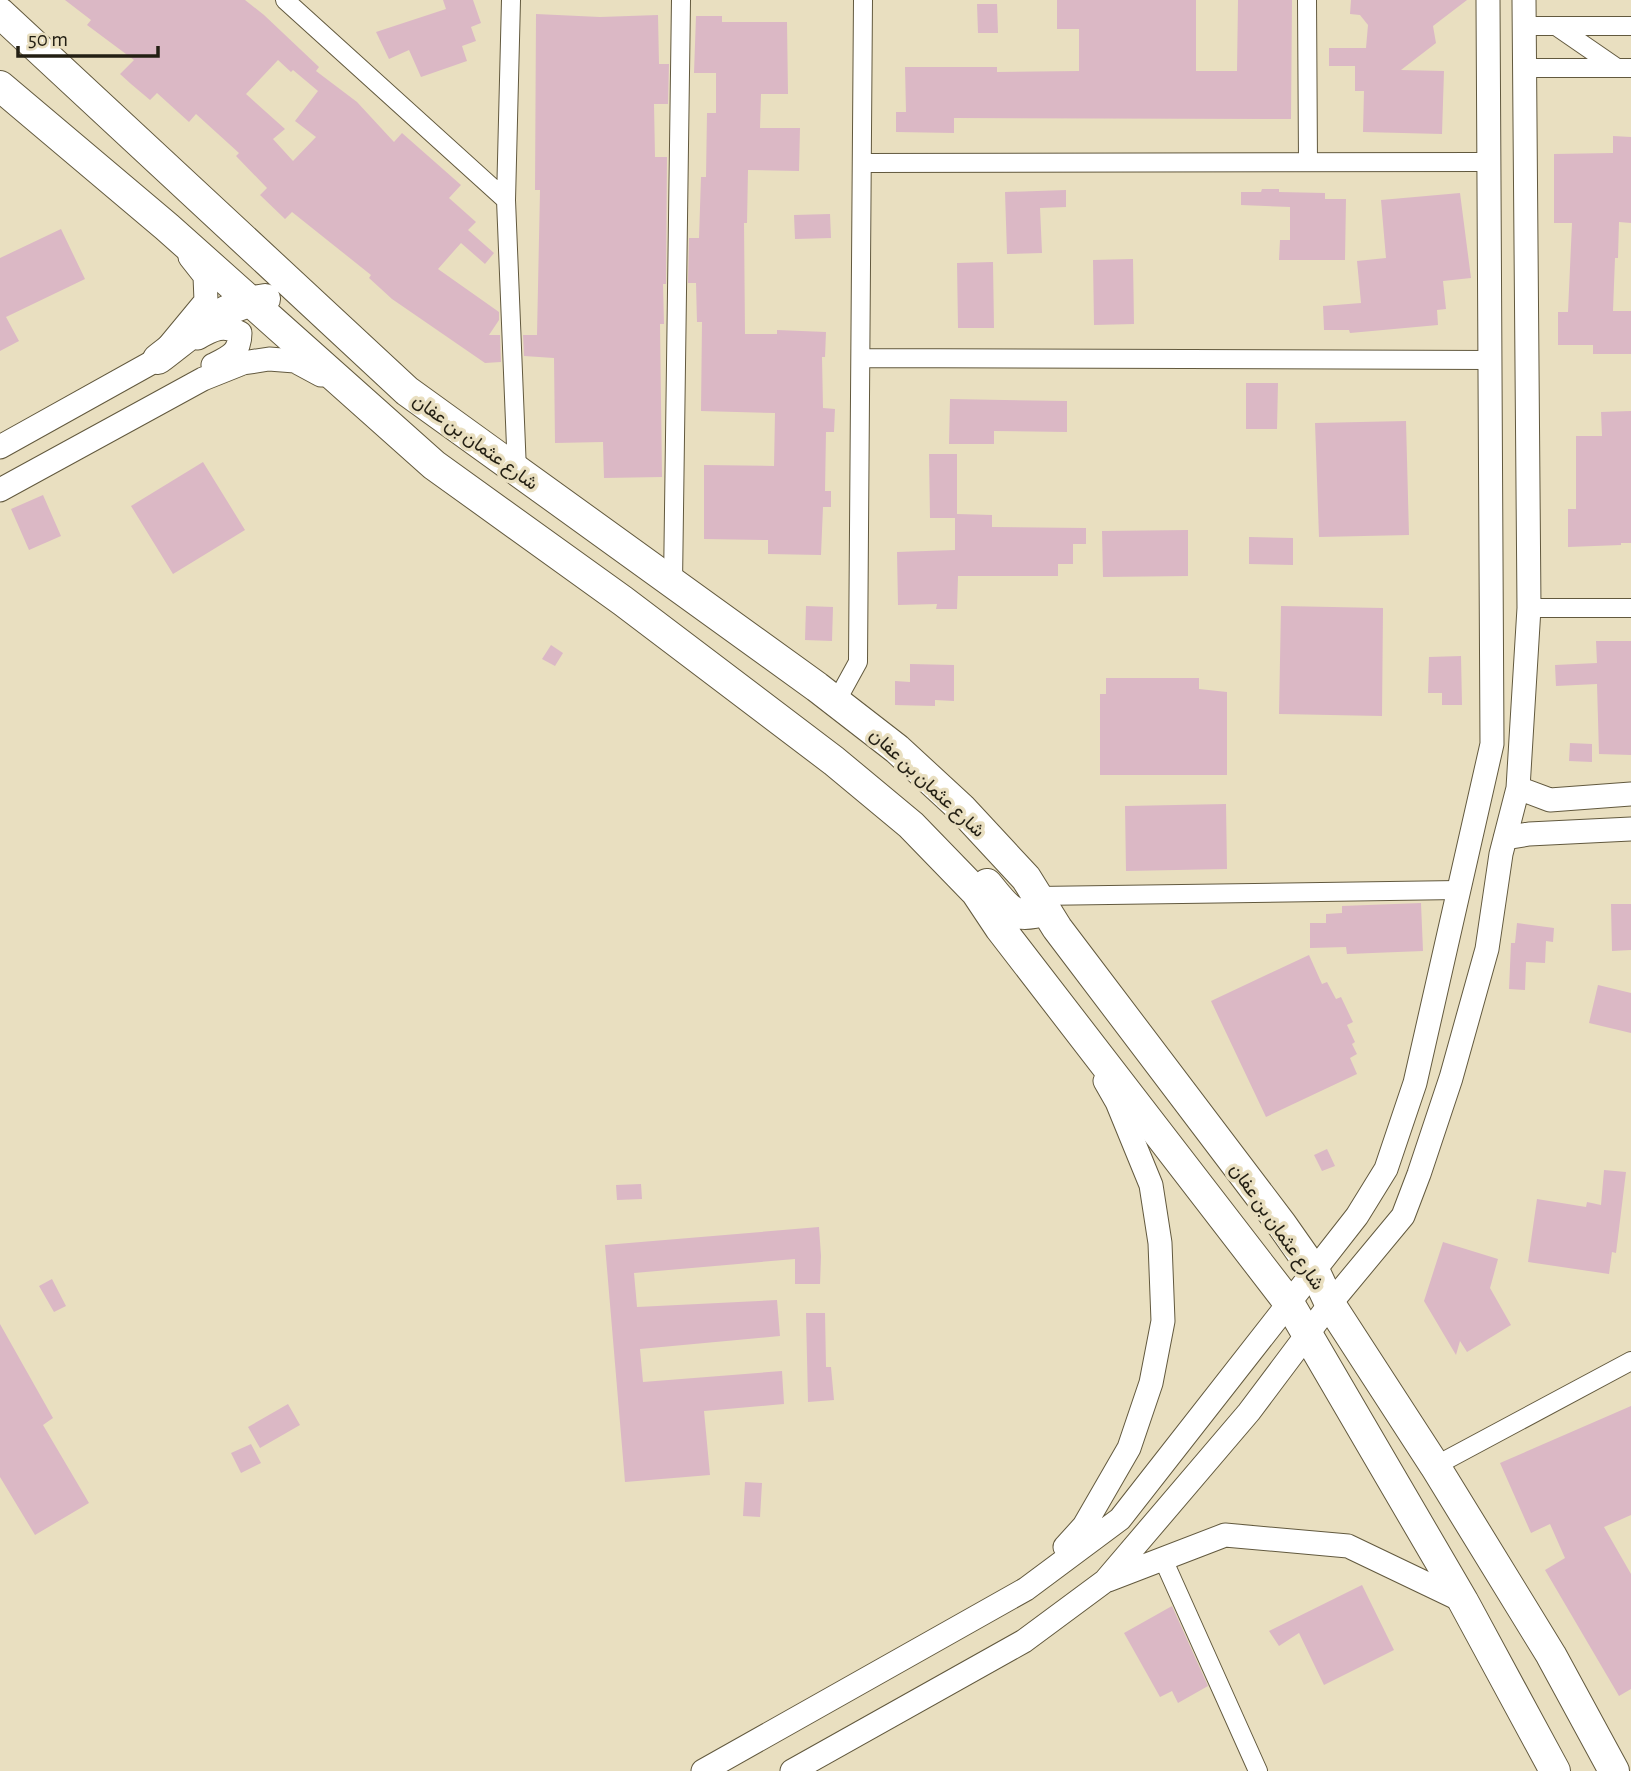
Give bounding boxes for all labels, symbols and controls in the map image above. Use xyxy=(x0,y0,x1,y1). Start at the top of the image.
scale bar xyxy=(18,14,158,58)
text: 50 m xyxy=(28,29,68,50)
street label: شارع عثمان بن عفان xyxy=(408,391,541,495)
street label: شارع عثمان بن عفان xyxy=(864,725,988,843)
street label: شارع عثمان بن عفان xyxy=(1224,1160,1327,1295)

